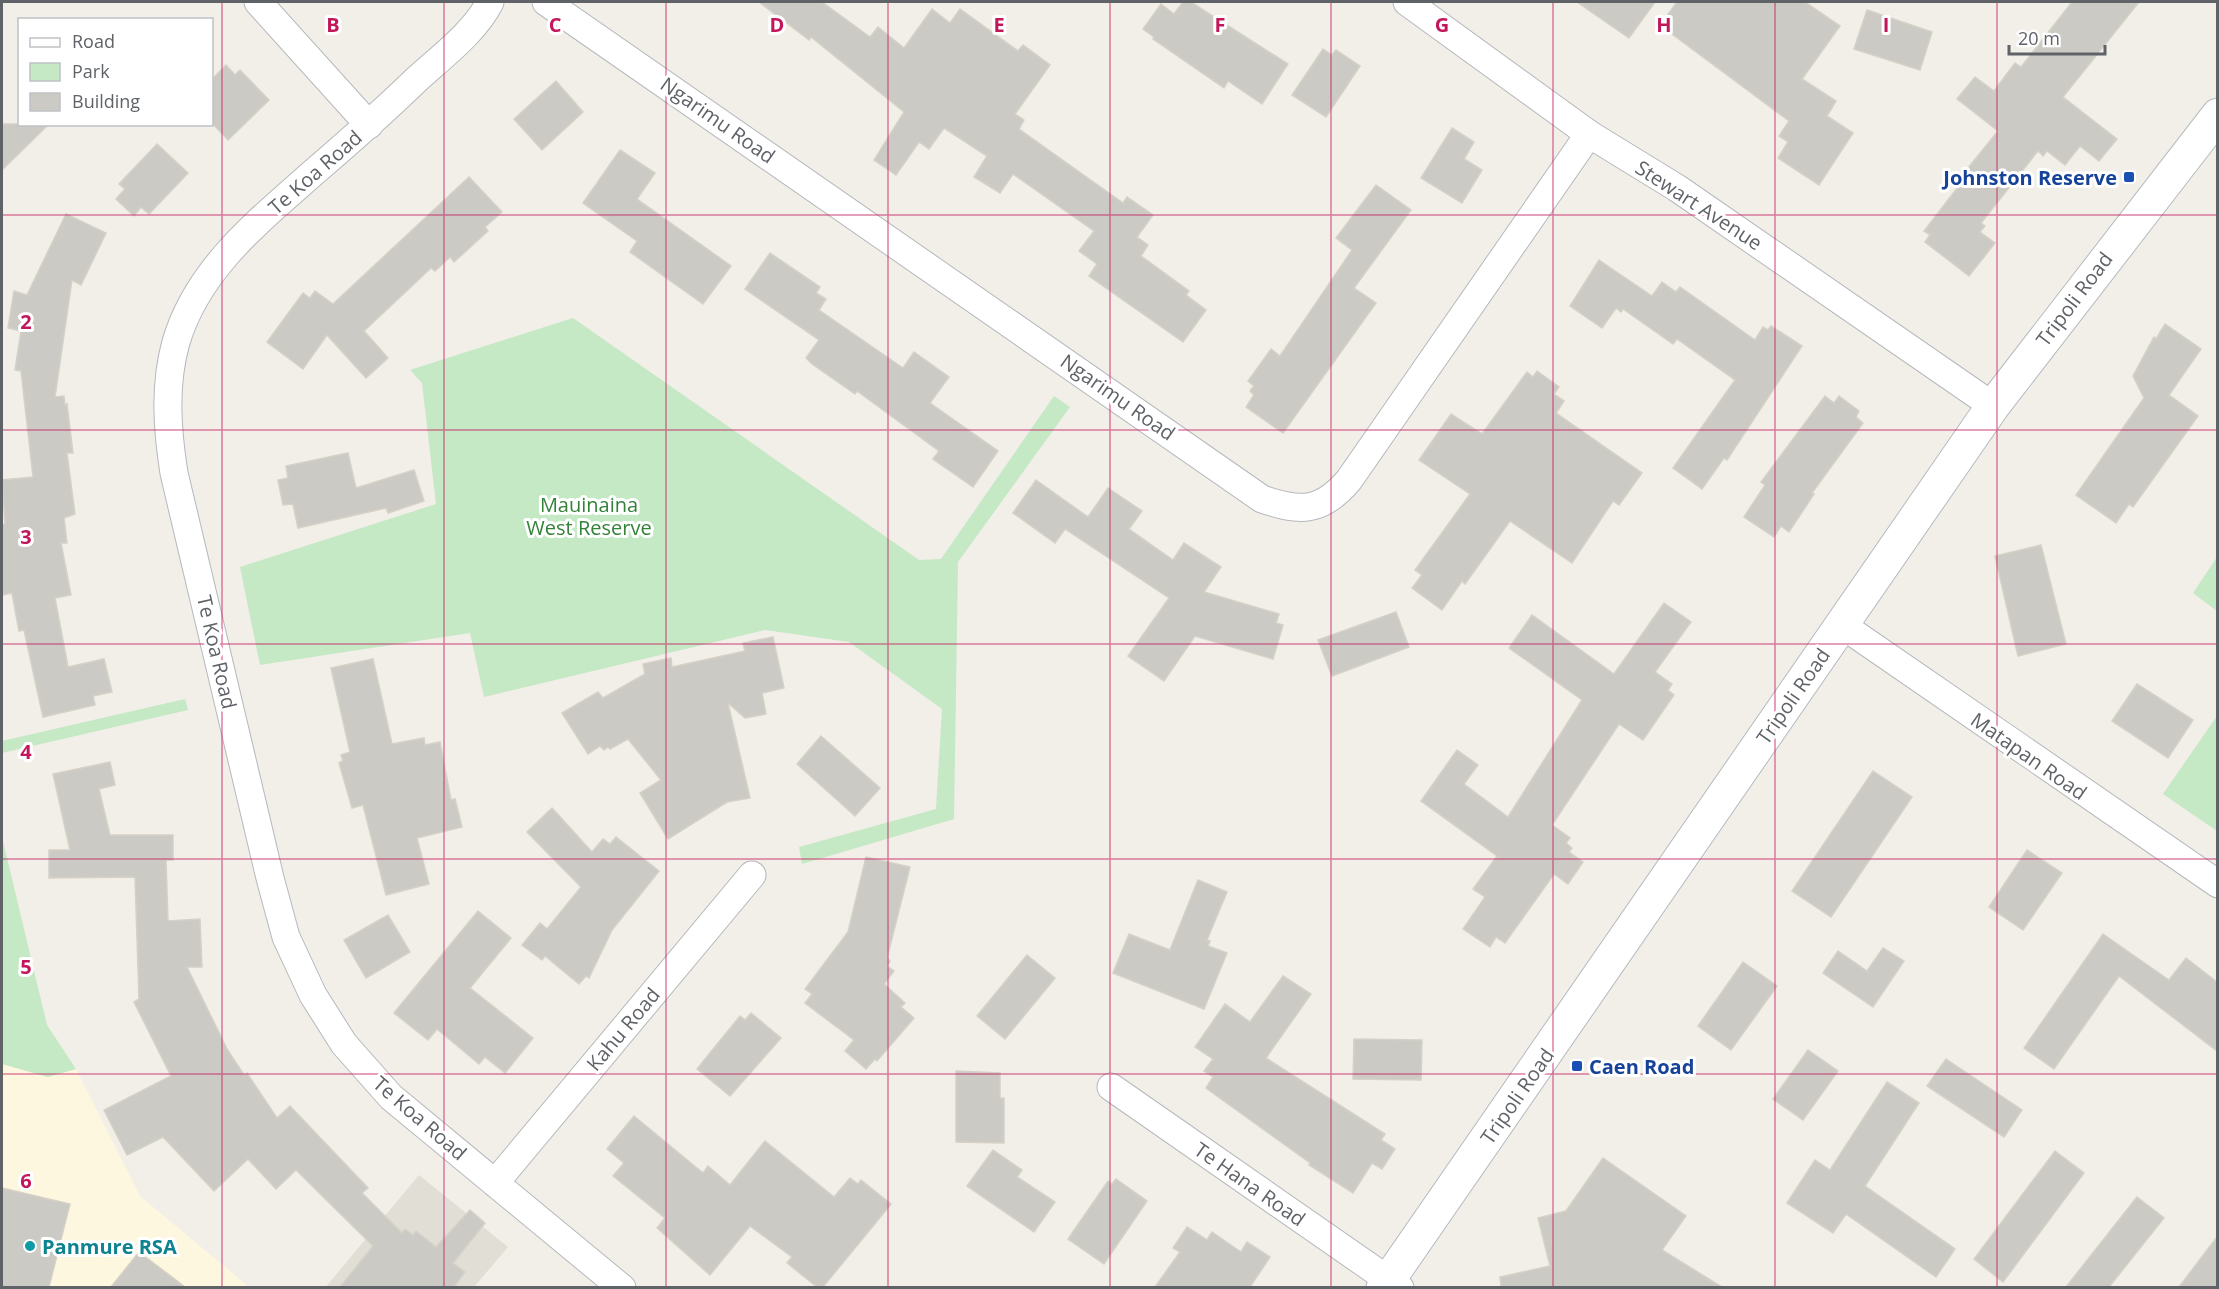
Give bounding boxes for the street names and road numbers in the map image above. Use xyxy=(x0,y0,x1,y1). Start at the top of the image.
street label: Ngarimu Road xyxy=(655,71,781,169)
street label: Te Koa Road xyxy=(262,124,368,220)
street label: Stewart Avenue xyxy=(1630,154,1768,256)
street label: Tripoli Road xyxy=(2030,246,2118,352)
street label: Ngarimu Road xyxy=(1055,348,1181,446)
street label: Te Koa Road xyxy=(191,593,243,711)
street label: Tripoli Road xyxy=(1750,643,1836,749)
street label: Matapan Road xyxy=(1966,706,2092,806)
street label: Kahu Road xyxy=(580,982,666,1076)
street label: Tripoli Road xyxy=(1474,1043,1560,1149)
street label: Te Koa Road xyxy=(367,1070,473,1166)
street label: Te Hana Road xyxy=(1189,1136,1311,1232)

